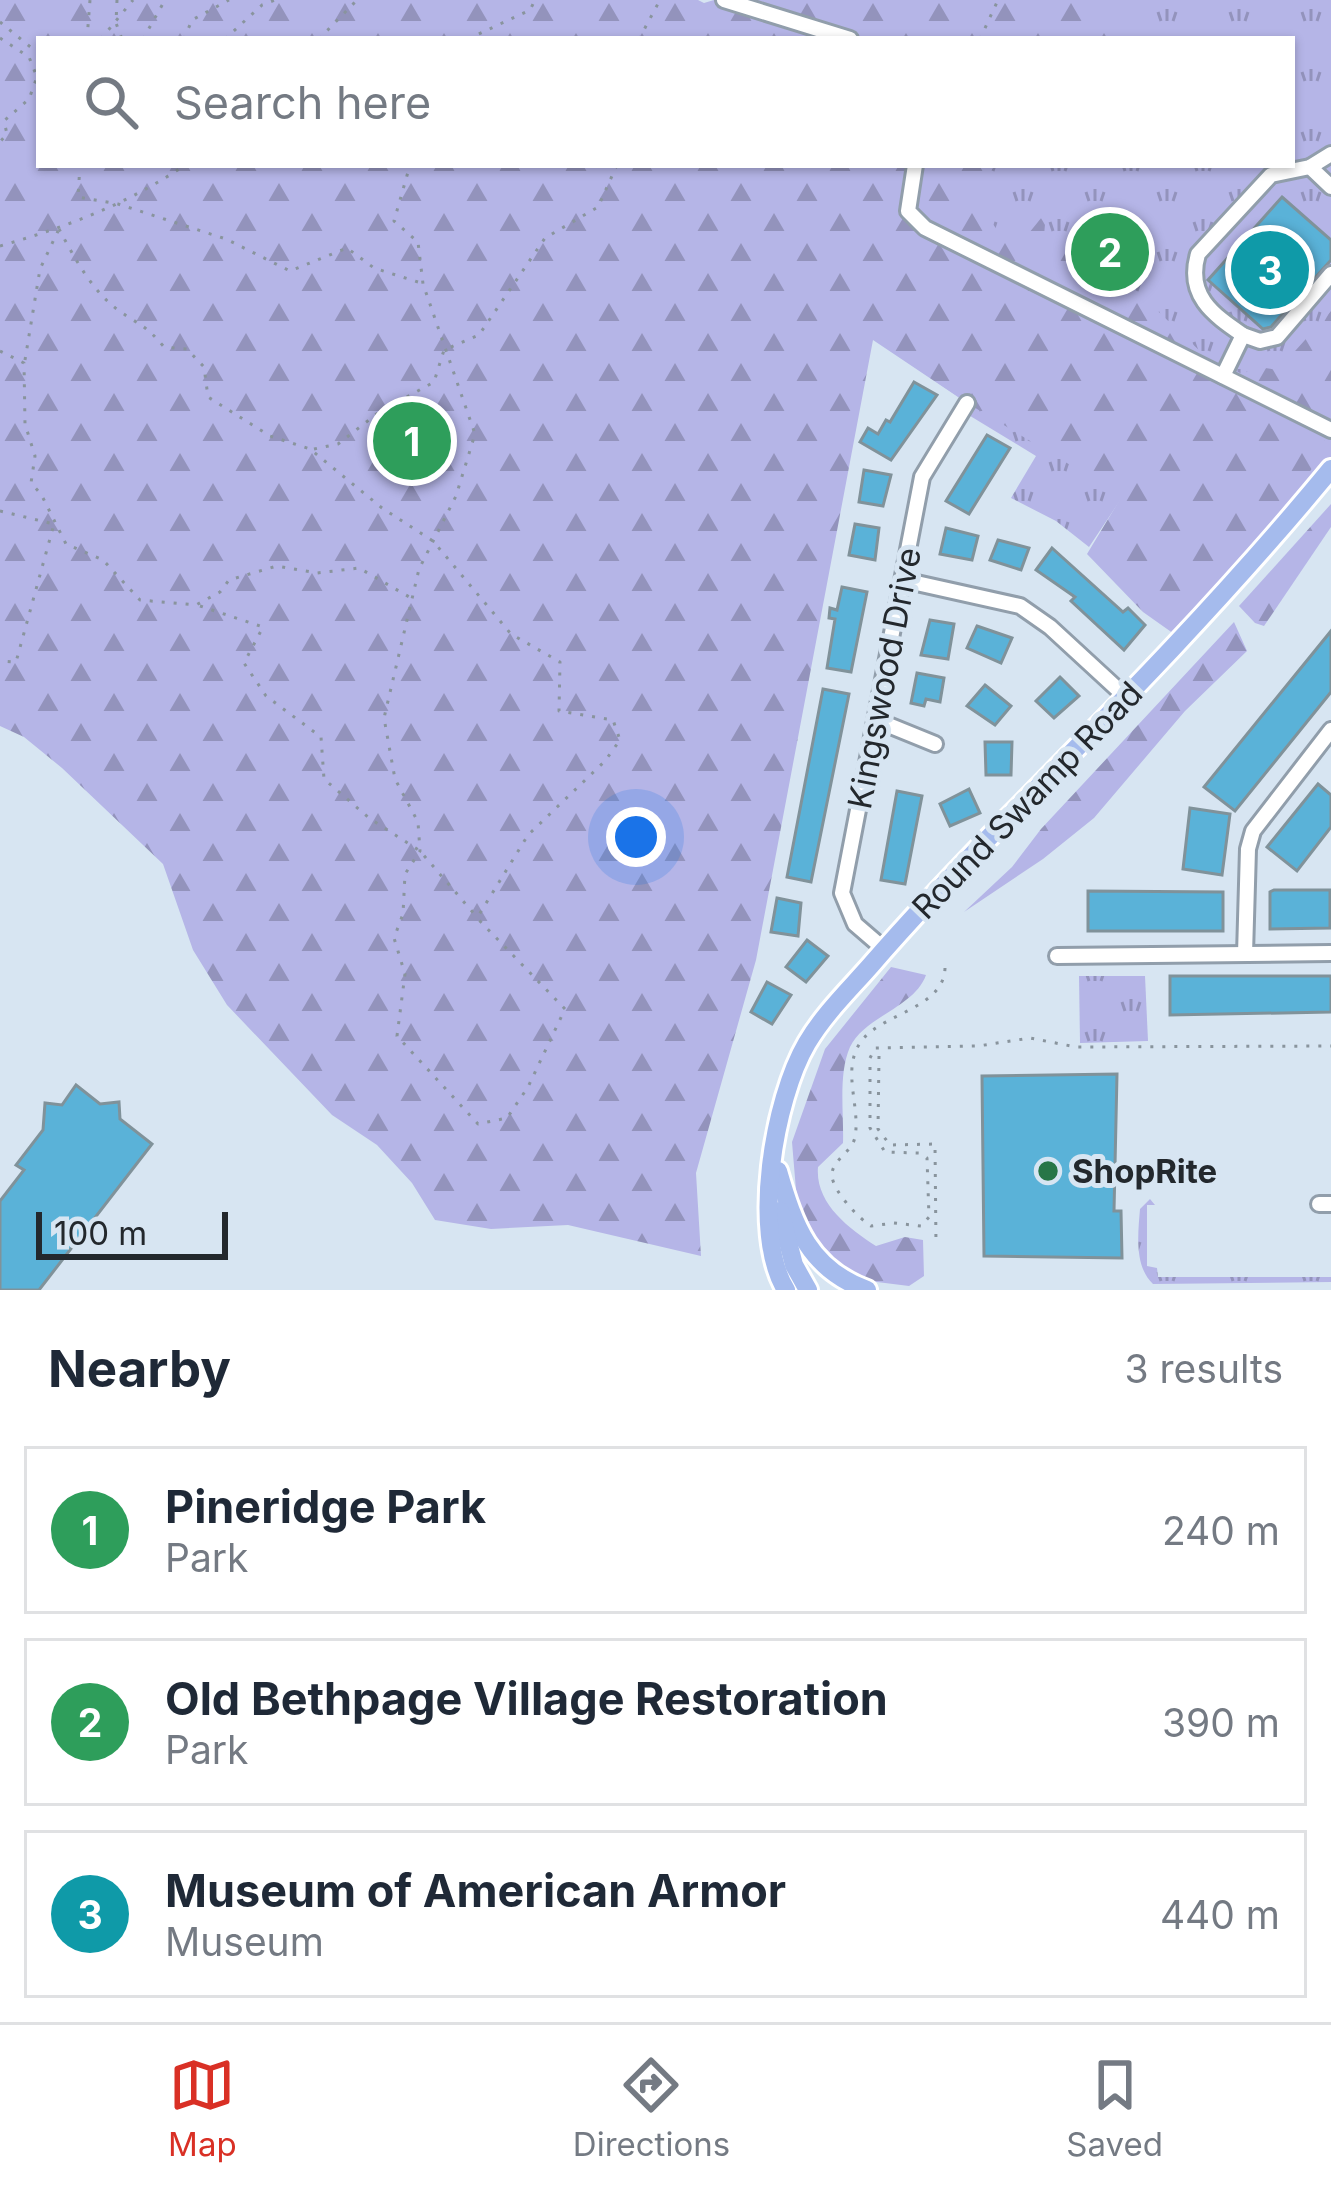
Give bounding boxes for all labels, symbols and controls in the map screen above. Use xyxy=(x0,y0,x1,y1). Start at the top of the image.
search box xyxy=(36,36,1295,168)
icon: search xyxy=(78,69,144,135)
text: Search here xyxy=(174,75,431,130)
pin: 2 xyxy=(1071,207,1149,297)
pin: 3 xyxy=(1231,225,1309,315)
pin: 1 xyxy=(373,396,451,486)
street label: Kingswood Drive xyxy=(839,544,929,812)
street label: Round Swamp Road xyxy=(904,673,1150,927)
your location xyxy=(606,807,666,867)
place label: ShopRite xyxy=(1072,1151,1217,1191)
marker: ShopRite xyxy=(1035,1158,1061,1184)
scale bar xyxy=(36,1206,228,1259)
text: 100 m xyxy=(54,1213,147,1253)
text: Nearby xyxy=(48,1338,231,1399)
text: 3 results xyxy=(1125,1345,1283,1392)
text: Pineridge Park xyxy=(165,1479,486,1534)
text: 1 xyxy=(82,1507,98,1554)
text: 240 m xyxy=(1162,1507,1280,1554)
text: Park xyxy=(165,1534,249,1581)
text: Old Bethpage Village Restoration xyxy=(165,1671,888,1726)
text: 2 xyxy=(78,1699,102,1746)
text: 390 m xyxy=(1162,1699,1280,1746)
text: Park xyxy=(165,1726,249,1773)
text: Museum of American Armor xyxy=(165,1863,786,1918)
text: 3 xyxy=(77,1891,103,1938)
text: 440 m xyxy=(1160,1891,1280,1938)
text: Museum xyxy=(165,1918,324,1965)
tab: Map xyxy=(168,2052,237,2164)
tab: Directions xyxy=(573,2052,730,2164)
tab: Saved xyxy=(1066,2052,1163,2164)

